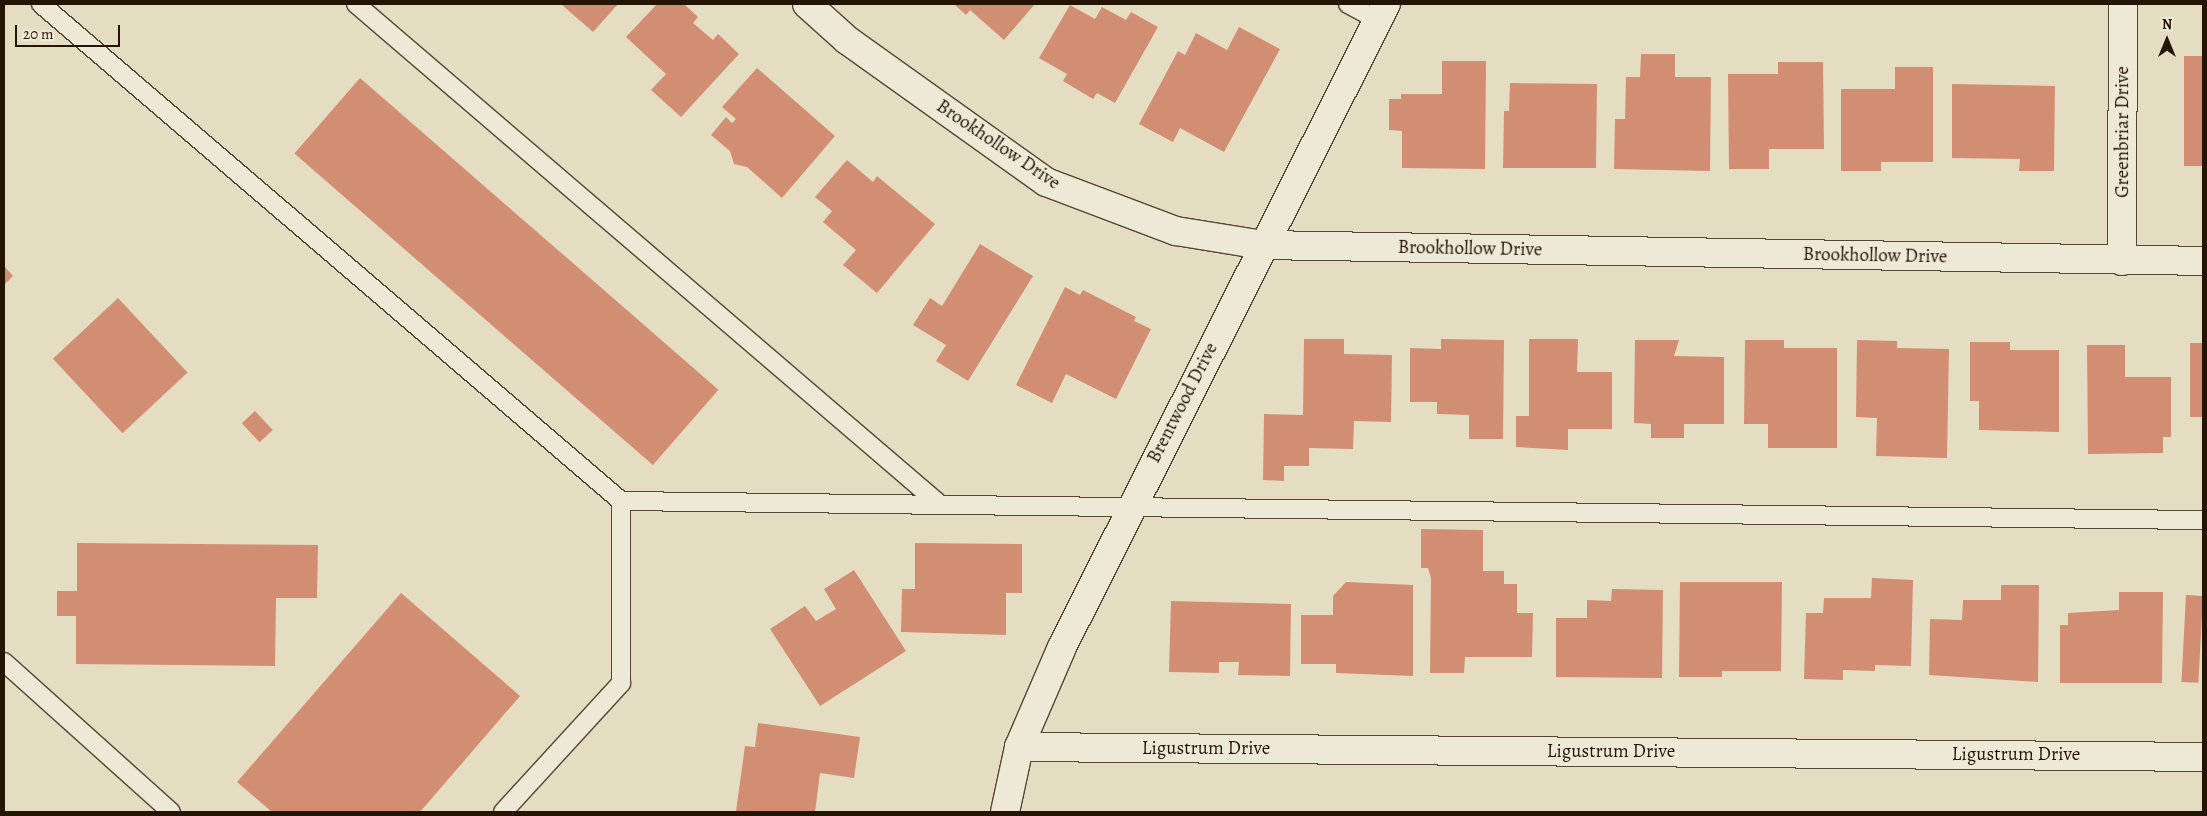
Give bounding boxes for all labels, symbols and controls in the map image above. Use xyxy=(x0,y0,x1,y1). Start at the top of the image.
scale bar xyxy=(18,15,122,47)
north arrow xyxy=(2142,15,2192,65)
text: N xyxy=(2162,15,2172,34)
text: 20 m xyxy=(23,24,54,44)
street label: Greenbriar Drive xyxy=(2112,66,2134,198)
street label: Brookhollow Drive xyxy=(932,95,1064,195)
street label: Brookhollow Drive xyxy=(1398,236,1542,262)
street label: Brookhollow Drive xyxy=(1803,243,1947,269)
street label: Brentwood Drive xyxy=(1143,339,1223,467)
street label: Ligustrum Drive xyxy=(1142,738,1270,760)
street label: Ligustrum Drive xyxy=(1547,741,1675,763)
street label: Ligustrum Drive xyxy=(1952,744,2080,766)

